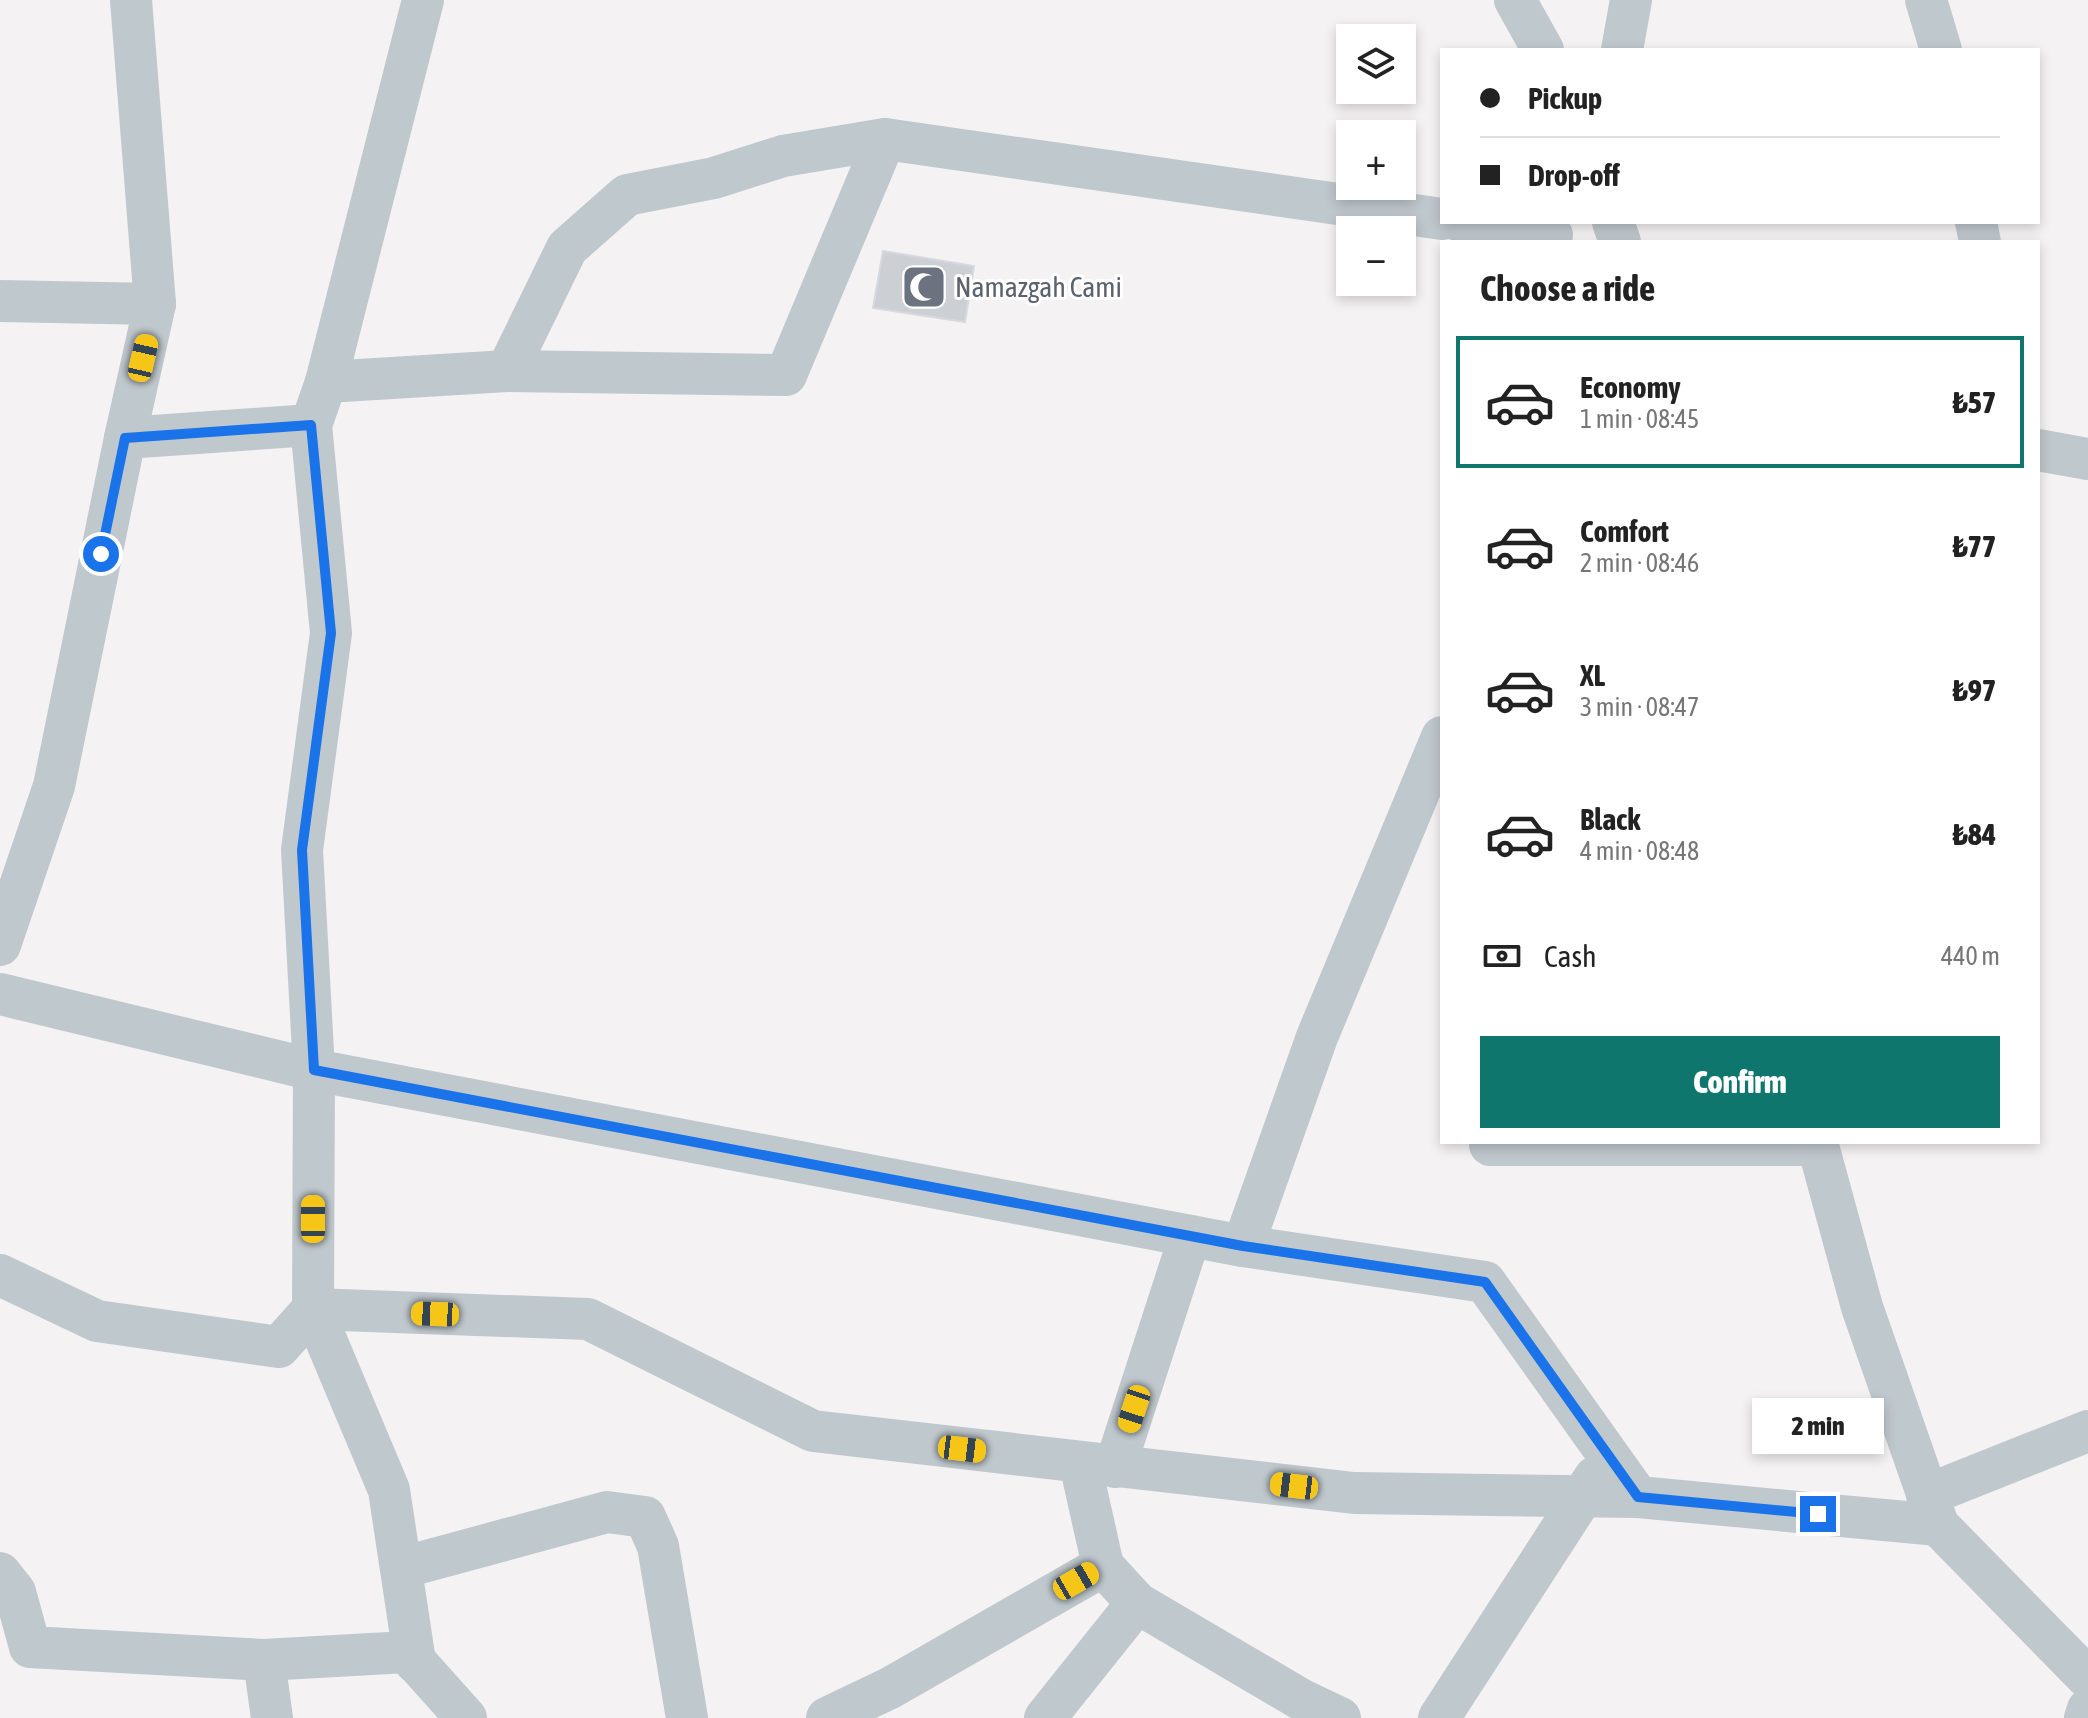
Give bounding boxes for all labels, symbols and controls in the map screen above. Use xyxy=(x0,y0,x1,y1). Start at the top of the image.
map controls xyxy=(1336,24,1416,296)
button: layers xyxy=(1336,24,1416,104)
text: Pickup xyxy=(1528,81,1602,115)
button: + xyxy=(1336,120,1416,200)
text: Drop-off xyxy=(1528,158,1620,192)
button: − xyxy=(1336,216,1416,296)
mosque icon: Namazgah Cami xyxy=(900,263,948,311)
text: Choose a ride xyxy=(1480,267,1655,309)
place label: Namazgah Cami xyxy=(955,271,1122,303)
car xyxy=(126,332,160,384)
icon: car xyxy=(1484,366,1556,438)
text: Economy xyxy=(1580,370,1681,404)
text: ₺57 xyxy=(1953,385,1996,419)
text: 1 min · 08:45 xyxy=(1580,404,1699,434)
icon: car xyxy=(1484,510,1556,582)
text: Comfort xyxy=(1580,514,1669,548)
text: ₺77 xyxy=(1953,529,1996,563)
route start xyxy=(83,536,119,572)
text: 2 min · 08:46 xyxy=(1580,548,1699,578)
icon: car xyxy=(1484,654,1556,726)
text: XL xyxy=(1580,658,1605,692)
text: ₺97 xyxy=(1953,673,1996,707)
text: 3 min · 08:47 xyxy=(1580,692,1699,722)
icon: car xyxy=(1484,798,1556,870)
text: Black xyxy=(1580,802,1640,836)
text: ₺84 xyxy=(1953,817,1996,851)
text: 4 min · 08:48 xyxy=(1580,836,1699,866)
icon: cash xyxy=(1480,934,1524,978)
text: Cash xyxy=(1544,939,1597,973)
text: 440 m xyxy=(1941,941,2000,971)
button: Confirm xyxy=(1480,1036,2000,1128)
car xyxy=(301,1195,325,1243)
car xyxy=(411,1301,459,1327)
car xyxy=(1115,1382,1153,1436)
callout: 2 min xyxy=(1752,1398,1884,1454)
text: 2 min xyxy=(1791,1411,1845,1441)
car xyxy=(937,1434,987,1464)
car xyxy=(1269,1471,1319,1501)
route end xyxy=(1800,1496,1836,1532)
car xyxy=(1049,1559,1103,1603)

